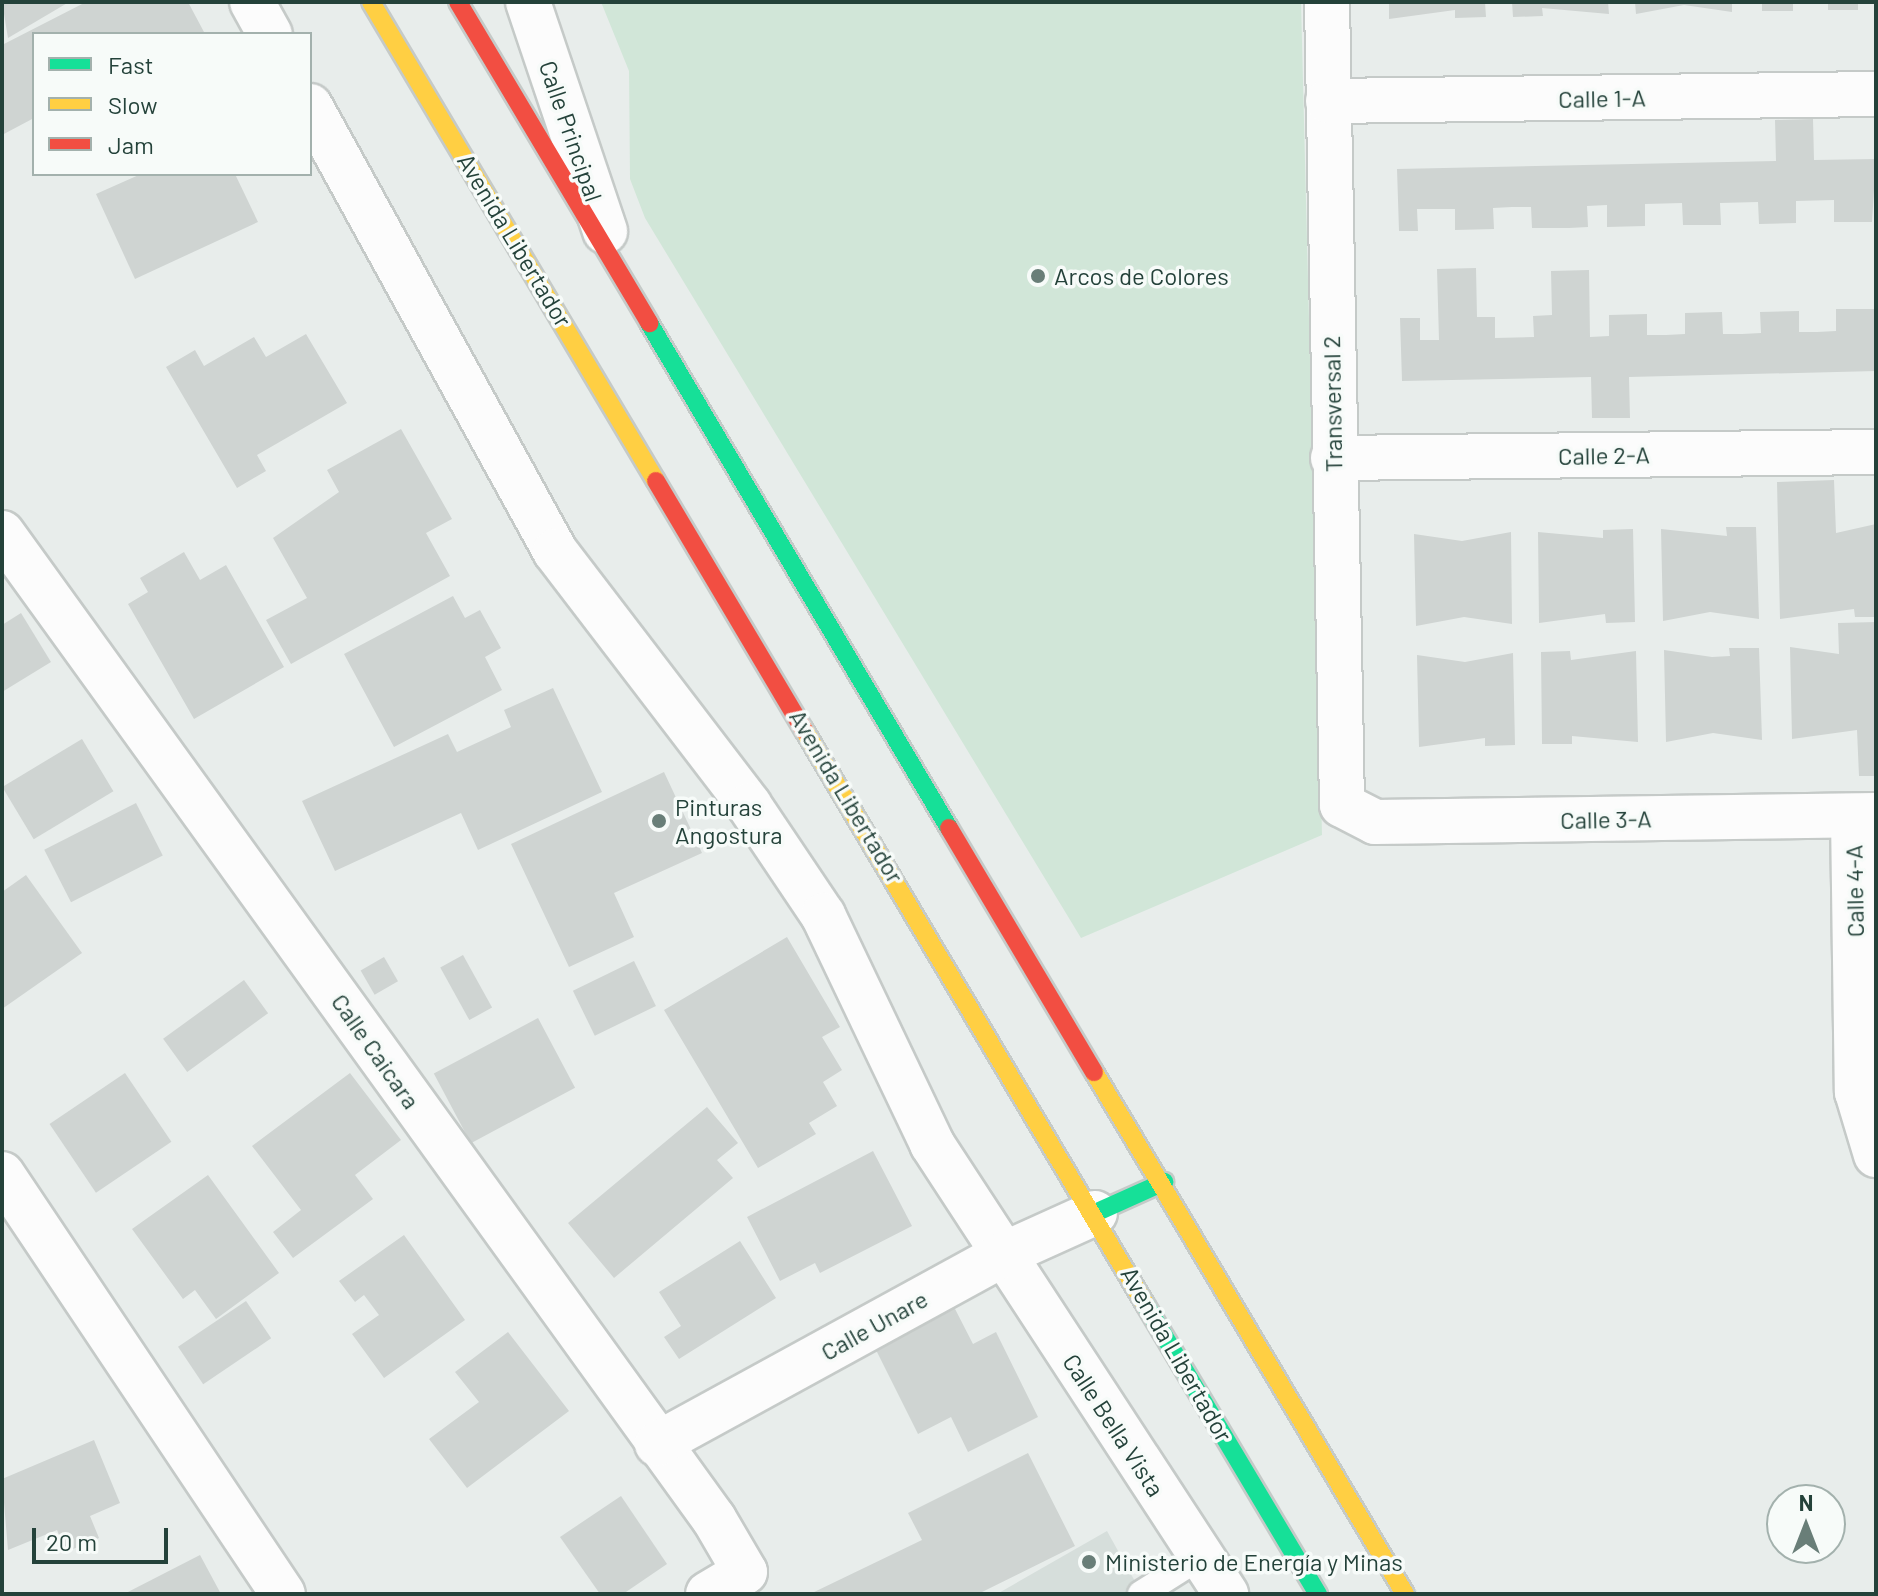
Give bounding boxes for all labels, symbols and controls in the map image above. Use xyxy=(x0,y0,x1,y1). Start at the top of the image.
legend xyxy=(32,32,312,176)
text: Fast xyxy=(108,50,153,79)
street label: Calle Principal xyxy=(533,57,609,205)
street label: Calle 1-A xyxy=(1558,83,1646,113)
text: Slow xyxy=(108,90,157,119)
text: Jam xyxy=(108,130,154,159)
street label: Avenida Libertador xyxy=(452,148,578,332)
place label: Arcos de Colores xyxy=(1054,262,1229,290)
marker: Arcos de Colores xyxy=(1029,267,1047,285)
street label: Transversal 2 xyxy=(1316,336,1348,472)
street label: Calle 2-A xyxy=(1558,440,1650,470)
street label: Avenida Libertador xyxy=(784,704,910,888)
place label: Pinturas Angostura xyxy=(675,793,782,849)
street label: Calle 3-A xyxy=(1560,804,1652,834)
marker: Pinturas Angostura xyxy=(650,812,668,830)
street label: Calle 4-A xyxy=(1839,844,1869,938)
street label: Calle Caicara xyxy=(326,988,426,1114)
street label: Avenida Libertador xyxy=(1115,1261,1239,1447)
street label: Calle Unare xyxy=(816,1284,932,1366)
street label: Calle Bella Vista xyxy=(1057,1348,1171,1502)
north arrow xyxy=(1766,1484,1846,1564)
text: N xyxy=(1799,1489,1813,1515)
scale bar xyxy=(36,1512,172,1562)
text: 20 m xyxy=(46,1527,97,1556)
place label: Ministerio de Energía y Minas xyxy=(1105,1548,1403,1576)
marker: Ministerio de Energía y Minas xyxy=(1080,1553,1098,1571)

